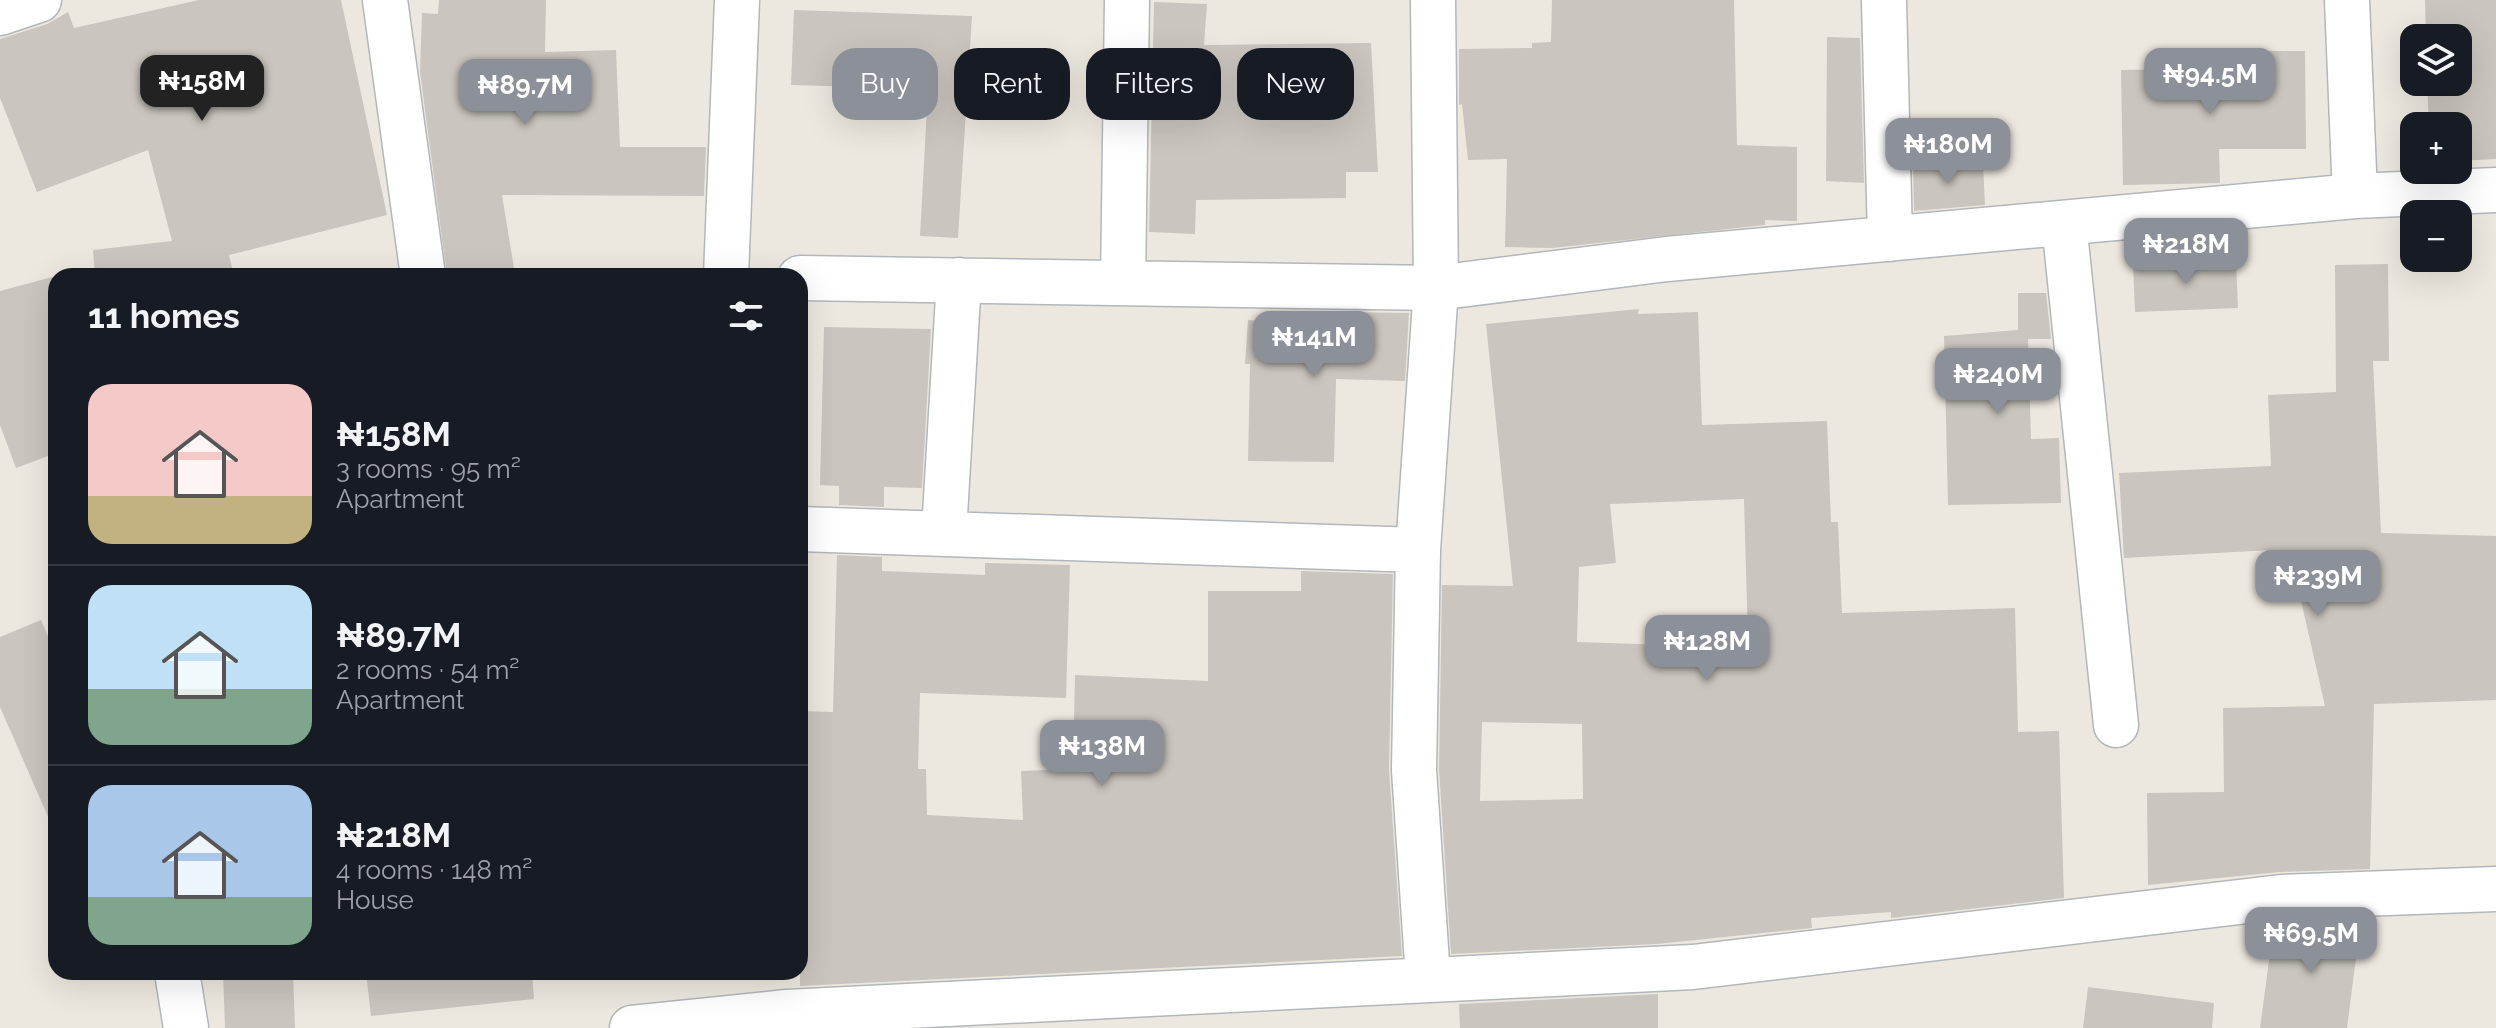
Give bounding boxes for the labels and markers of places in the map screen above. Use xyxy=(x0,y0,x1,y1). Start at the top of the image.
pin: ₦94.5M xyxy=(2145,48,2275,116)
pin: ₦158M xyxy=(146,55,258,123)
pin: ₦89.7M xyxy=(460,59,590,127)
pin: ₦180M xyxy=(1892,118,2004,186)
pin: ₦218M xyxy=(2130,218,2242,286)
pin: ₦141M xyxy=(1258,311,1370,379)
pin: ₦240M xyxy=(1942,348,2054,416)
pin: ₦239M xyxy=(2262,550,2374,618)
pin: ₦128M xyxy=(1651,615,1763,683)
pin: ₦138M xyxy=(1046,720,1158,788)
pin: ₦69.5M xyxy=(2246,907,2376,975)

